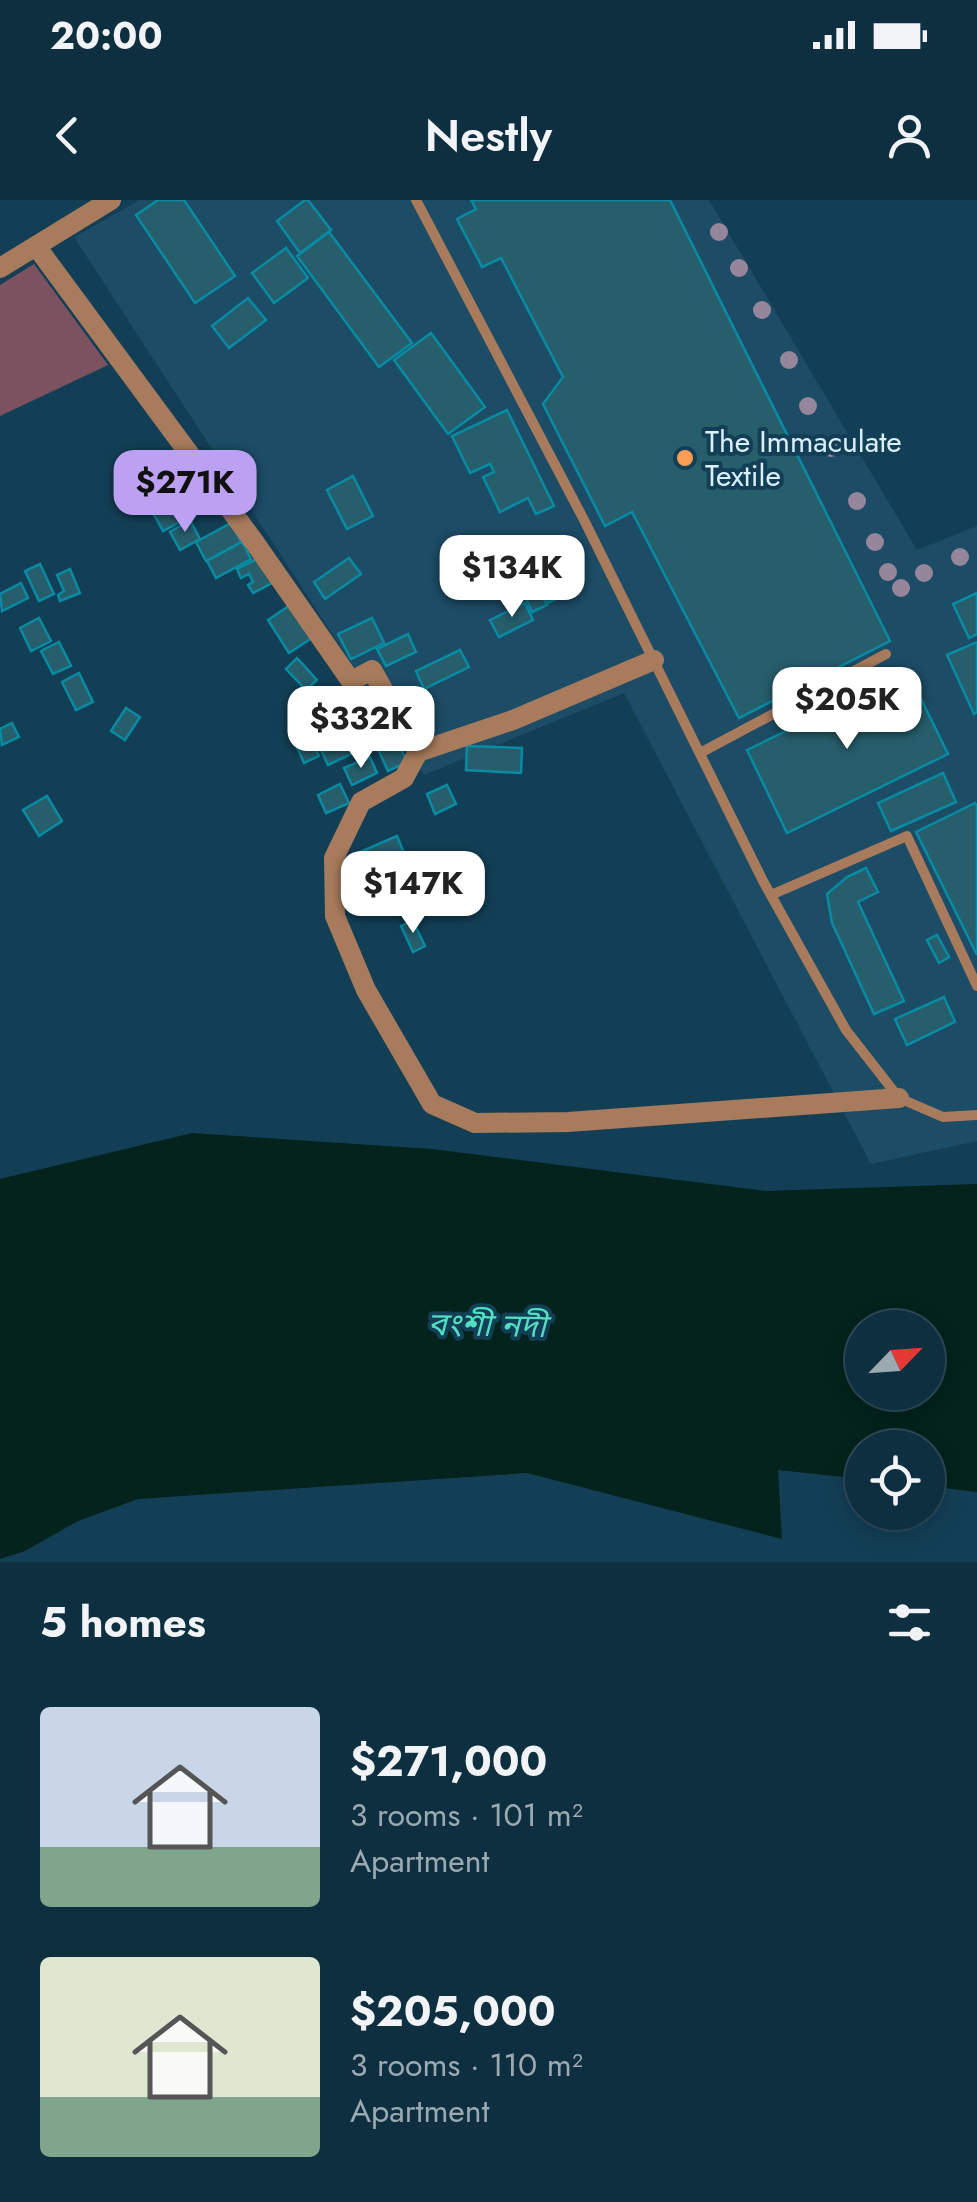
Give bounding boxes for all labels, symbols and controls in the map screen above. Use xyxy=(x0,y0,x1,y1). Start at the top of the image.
text: 20:00 xyxy=(50,8,163,63)
text: Nestly xyxy=(425,103,552,168)
icon: back xyxy=(40,108,95,163)
icon: person xyxy=(882,108,937,163)
place label: The Immaculate Textile xyxy=(705,420,902,497)
marker: The Immaculate Textile xyxy=(674,447,696,469)
pin: $271K xyxy=(115,450,255,535)
text: $271K xyxy=(136,459,234,505)
pin: $134K xyxy=(442,535,582,620)
text: $134K xyxy=(462,544,562,590)
pin: $205K xyxy=(777,667,917,752)
text: $205K xyxy=(794,676,900,722)
pin: $332K xyxy=(291,686,431,771)
text: $332K xyxy=(309,695,413,741)
pin: $147K xyxy=(343,851,483,936)
text: $147K xyxy=(363,860,463,906)
water label: বংশী নদী xyxy=(427,1301,552,1349)
north arrow xyxy=(845,1310,945,1410)
map controls xyxy=(845,1310,945,1530)
button: locate xyxy=(845,1430,945,1530)
text: 5 homes xyxy=(40,1592,206,1653)
icon: filters xyxy=(882,1595,937,1650)
text: $271,000 xyxy=(350,1731,547,1792)
icon: home xyxy=(120,1747,240,1867)
text: 3 rooms · 101 m² xyxy=(350,1792,583,1838)
text: Apartment xyxy=(350,1838,489,1884)
text: $205,000 xyxy=(350,1981,556,2042)
icon: home xyxy=(120,1997,240,2117)
text: 3 rooms · 110 m² xyxy=(350,2042,583,2088)
text: Apartment xyxy=(350,2088,489,2134)

